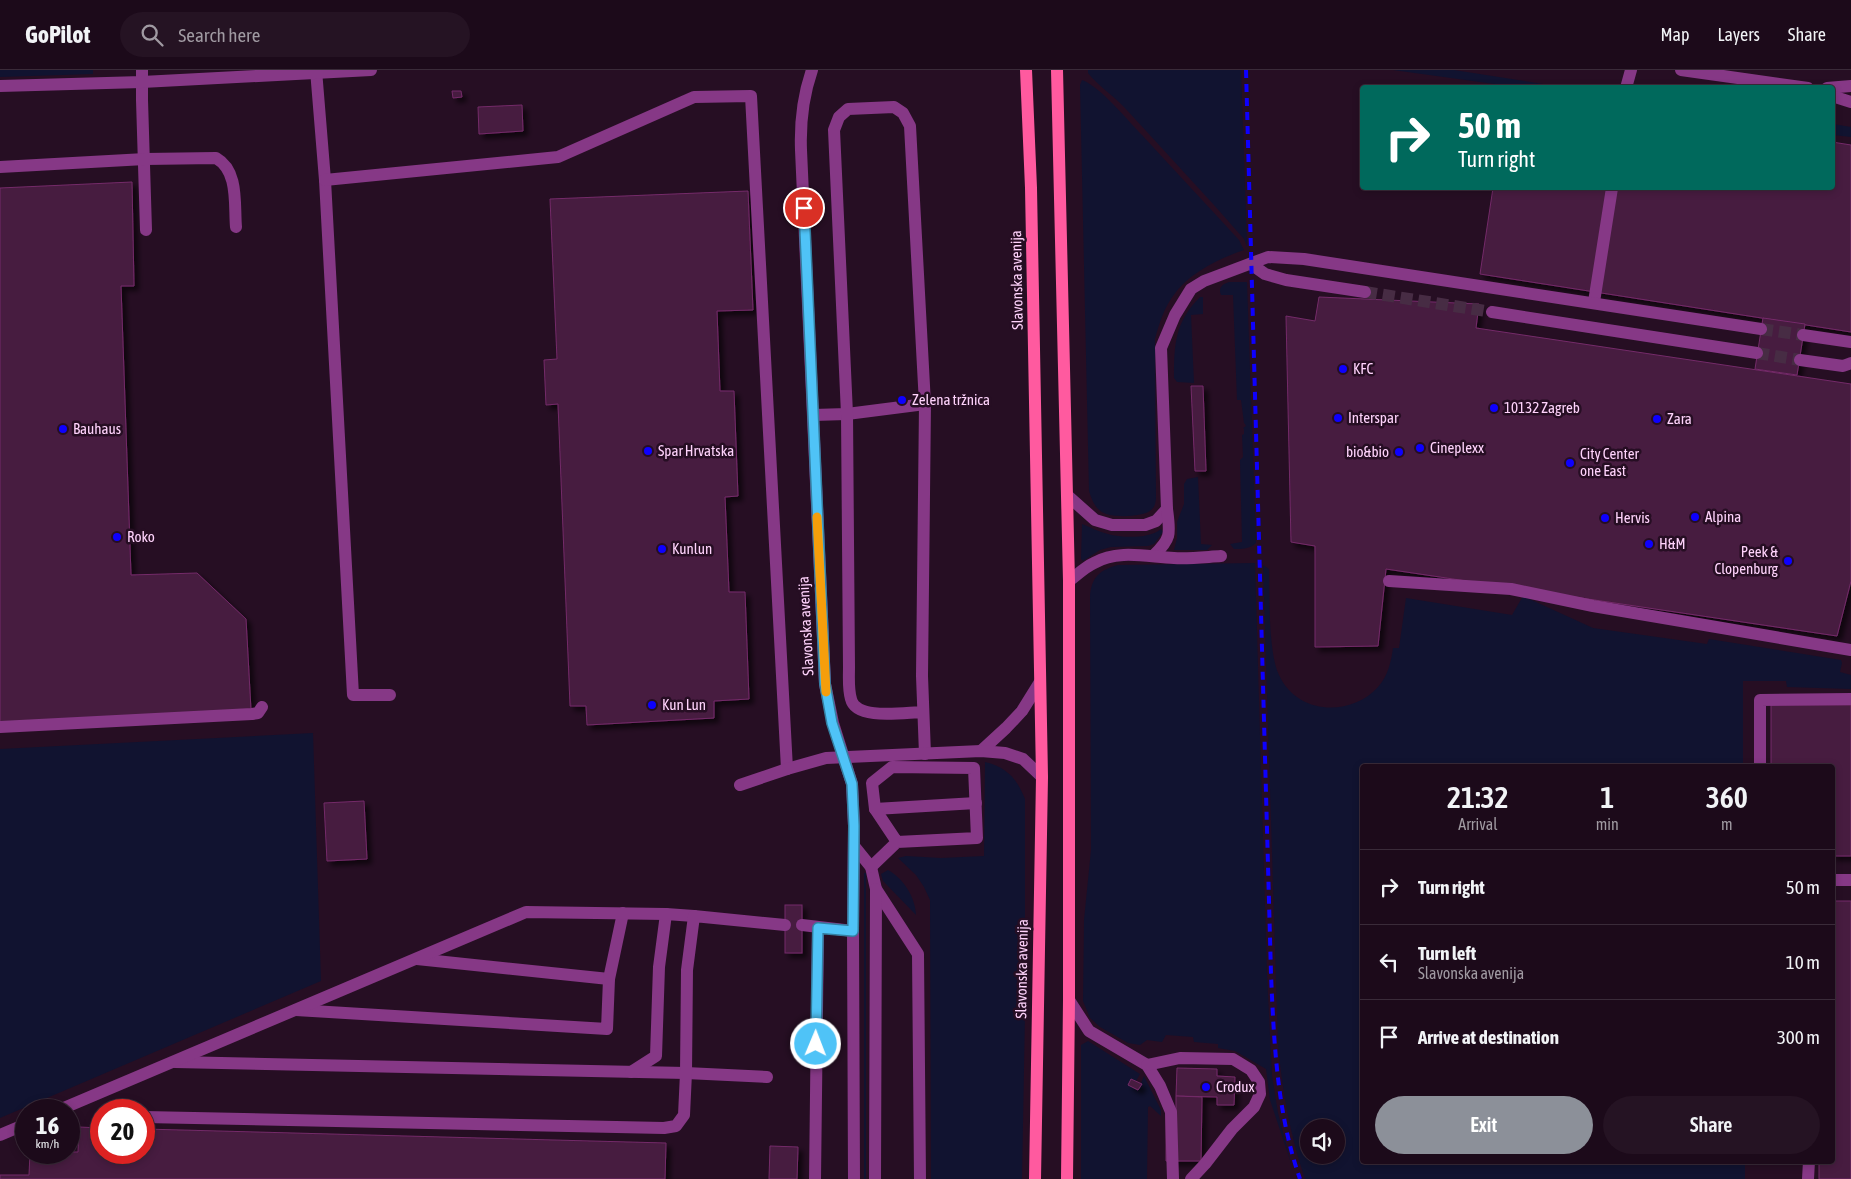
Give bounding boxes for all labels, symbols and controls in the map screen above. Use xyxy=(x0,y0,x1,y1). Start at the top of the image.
search box xyxy=(120,12,470,57)
text: GoPilot xyxy=(25,21,90,48)
icon: search xyxy=(138,21,166,49)
text: Search here xyxy=(178,24,260,46)
text: Map xyxy=(1660,24,1689,45)
text: Layers xyxy=(1717,24,1760,45)
text: Share xyxy=(1788,24,1826,45)
icon: right xyxy=(1375,105,1440,170)
text: 50 m xyxy=(1458,105,1521,145)
text: Turn right xyxy=(1458,146,1535,172)
pin xyxy=(783,187,825,229)
icon: arrive xyxy=(790,194,818,222)
street label: Slavonska avenija xyxy=(1007,230,1026,330)
place label: KFC xyxy=(1353,360,1373,377)
marker: KFC xyxy=(1337,363,1349,375)
place label: Zelena tržnica xyxy=(912,391,990,408)
marker: Zelena tržnica xyxy=(896,394,908,406)
place label: 10132 Zagreb xyxy=(1504,399,1580,416)
marker: 10132 Zagreb xyxy=(1488,402,1500,414)
place label: Interspar xyxy=(1348,409,1399,426)
place label: Zara xyxy=(1667,410,1692,427)
marker: Interspar xyxy=(1332,412,1344,424)
marker: Zara xyxy=(1651,413,1663,425)
place label: Bauhaus xyxy=(73,420,121,437)
marker: Bauhaus xyxy=(57,423,69,435)
place label: Cineplexx xyxy=(1430,439,1484,456)
place label: Spar Hrvatska xyxy=(658,442,734,459)
marker: Cineplexx xyxy=(1414,442,1426,454)
place label: bio&bio xyxy=(1346,443,1389,460)
marker: Spar Hrvatska xyxy=(642,445,654,457)
place label: City Center one East xyxy=(1580,445,1640,479)
marker: bio&bio xyxy=(1393,446,1405,458)
marker: City Center one East xyxy=(1564,457,1576,469)
place label: Alpina xyxy=(1705,508,1741,525)
place label: Hervis xyxy=(1615,509,1650,526)
marker: Alpina xyxy=(1689,511,1701,523)
marker: Hervis xyxy=(1599,512,1611,524)
place label: Roko xyxy=(127,528,155,545)
marker: Roko xyxy=(111,531,123,543)
place label: H&M xyxy=(1659,535,1686,552)
marker: H&M xyxy=(1643,538,1655,550)
place label: Kunlun xyxy=(672,540,712,557)
marker: Kunlun xyxy=(656,543,668,555)
place label: Peek & Clopenburg xyxy=(1714,543,1779,577)
marker: Peek & Clopenburg xyxy=(1782,555,1794,567)
street label: Slavonska avenija xyxy=(794,576,817,676)
place label: Kun Lun xyxy=(662,696,706,713)
marker: Kun Lun xyxy=(646,699,658,711)
text: 21:32 xyxy=(1447,780,1509,814)
text: 1 xyxy=(1600,780,1614,814)
text: 360 xyxy=(1706,780,1748,814)
text: Arrival xyxy=(1458,815,1497,833)
text: min xyxy=(1596,815,1619,833)
text: m xyxy=(1721,815,1733,833)
icon: right xyxy=(1375,873,1403,901)
text: Turn right xyxy=(1418,876,1485,898)
text: 50 m xyxy=(1786,876,1820,898)
street label: Slavonska avenija xyxy=(1012,919,1031,1019)
text: Turn left xyxy=(1418,942,1476,964)
icon: left xyxy=(1375,948,1403,976)
text: 10 m xyxy=(1786,951,1820,973)
text: Slavonska avenija xyxy=(1418,964,1524,982)
position arrow xyxy=(789,1017,841,1069)
icon: arrive xyxy=(1375,1023,1403,1051)
text: Arrive at destination xyxy=(1418,1026,1559,1048)
text: 300 m xyxy=(1777,1026,1820,1048)
place label: Crodux xyxy=(1216,1078,1255,1095)
marker: Crodux xyxy=(1200,1081,1212,1093)
button: Exit xyxy=(1375,1096,1593,1154)
button: Share xyxy=(1603,1096,1820,1154)
speed limit sign: 20 xyxy=(90,1099,155,1164)
text: 16 xyxy=(36,1111,59,1139)
map controls xyxy=(1300,1119,1345,1164)
button: sound xyxy=(1300,1119,1345,1164)
text: km/h xyxy=(36,1137,59,1151)

